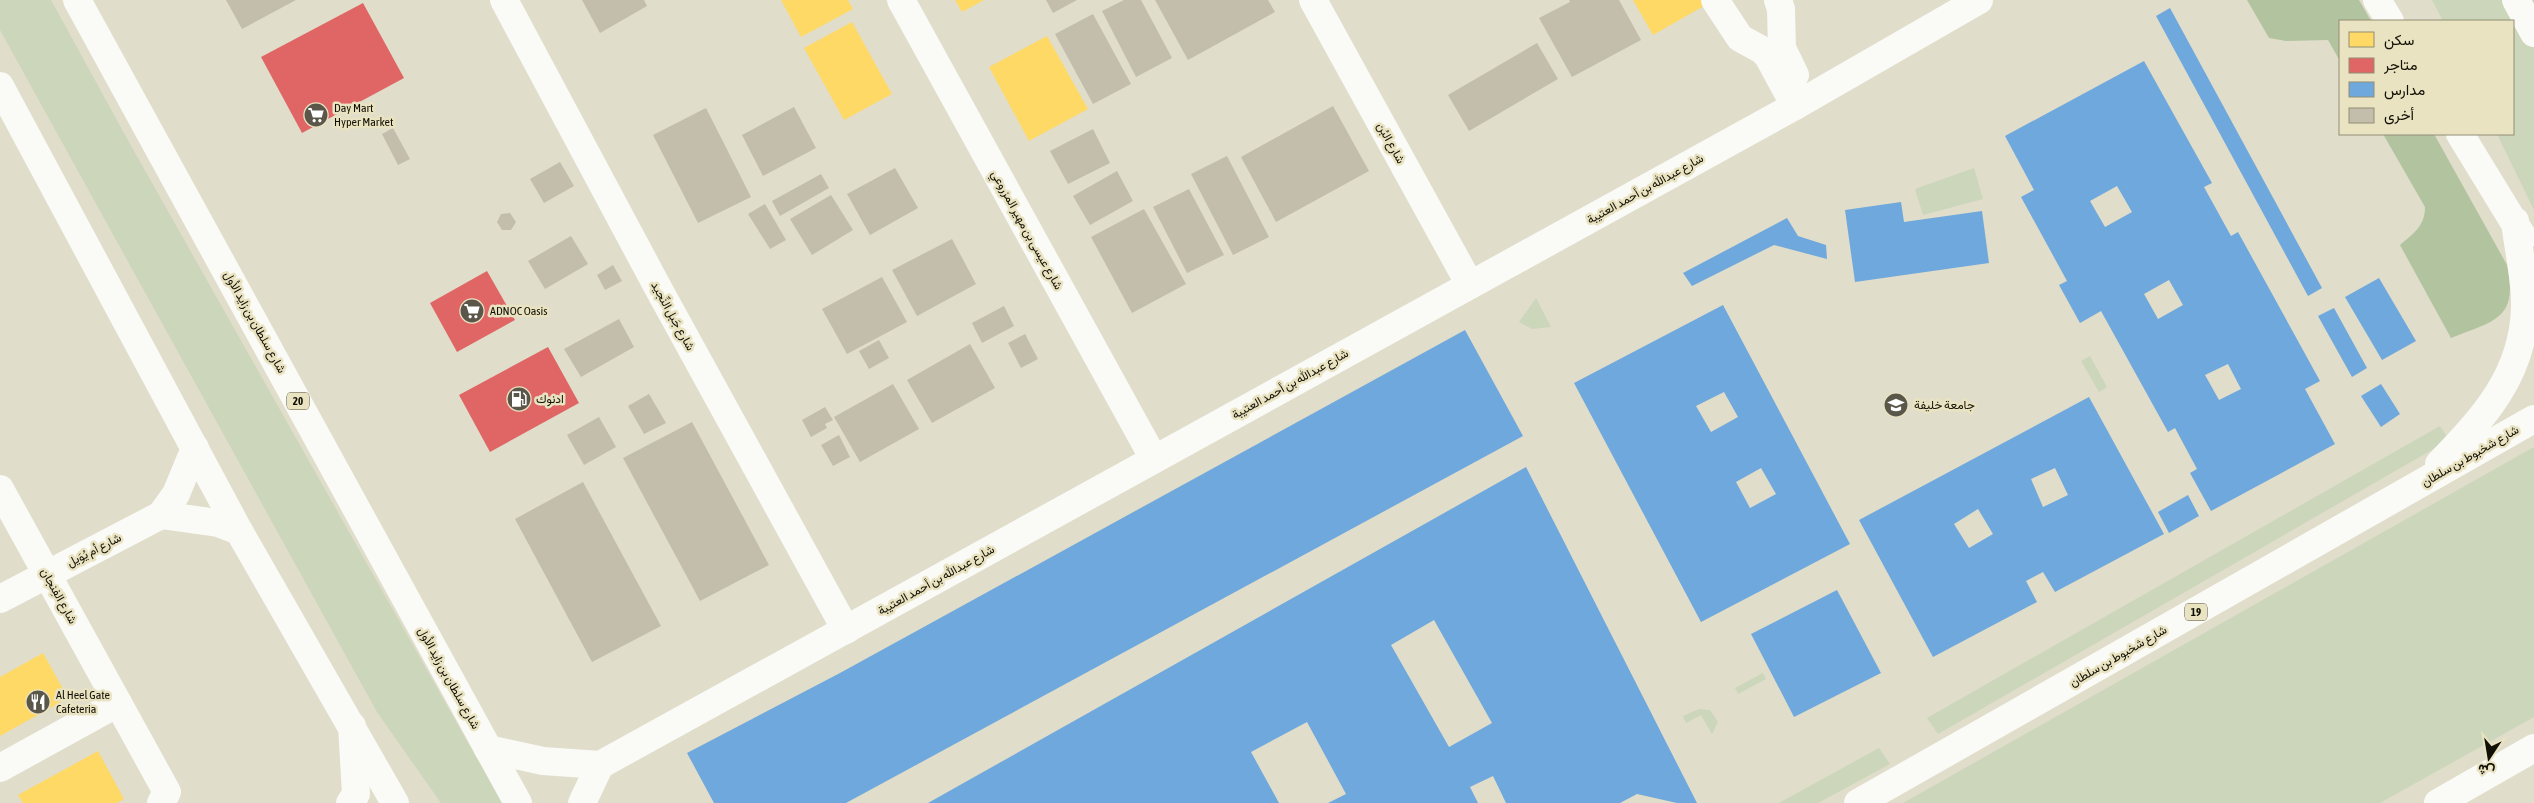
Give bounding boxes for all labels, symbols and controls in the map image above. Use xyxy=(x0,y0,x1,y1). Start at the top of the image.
legend xyxy=(2339,20,2514,135)
text: سكن xyxy=(2384,31,2414,50)
text: متاجر xyxy=(2383,56,2418,74)
text: مدارس xyxy=(2384,81,2425,100)
place label: Day Mart Hyper Market xyxy=(334,101,394,129)
supermarket icon: Day Mart Hyper Market xyxy=(303,102,329,128)
text: أخرى xyxy=(2384,106,2414,125)
street label: شارع البُن xyxy=(1372,120,1408,167)
street label: شارع عبدالله بن أحمد العتيبة xyxy=(1584,151,1707,229)
street label: شارع عيسى بن مهير المزروعي xyxy=(986,168,1066,293)
street label: شارع سلطان بن زايد الأول xyxy=(219,269,289,376)
street label: شارع جَبل النِّجيد xyxy=(646,279,698,354)
supermarket icon: ADNOC Oasis xyxy=(459,298,485,324)
place label: ADNOC Oasis xyxy=(490,304,548,318)
street label: شارع عبدالله بن أحمد العتيبة xyxy=(1229,346,1352,424)
fuel station icon: ادنوك xyxy=(506,386,532,412)
road number: 20 xyxy=(287,392,309,410)
place label: ادنوك xyxy=(536,392,564,407)
school or university icon: جامعة خليفة xyxy=(1883,392,1909,418)
place label: جامعة خليفة xyxy=(1914,398,1975,412)
street label: شارع شخبوط بن سلطان xyxy=(2419,422,2522,491)
street label: شارع أم يُوَيل xyxy=(64,530,124,571)
street label: شارع عبدالله بن أحمد العتيبة xyxy=(875,542,998,620)
street label: شارع الفِنجان xyxy=(36,566,80,627)
road number: 19 xyxy=(2185,604,2207,620)
street label: شارع شخبوط بن سلطان xyxy=(2067,622,2170,691)
street label: شارع سلطان بن زايد الأول xyxy=(413,625,483,732)
place label: Al Heel Gate Cafeteria xyxy=(56,688,110,716)
restaurant icon: Al Heel Gate Cafeteria xyxy=(25,689,51,715)
north arrow xyxy=(2464,733,2514,783)
text: ش xyxy=(2476,760,2496,780)

